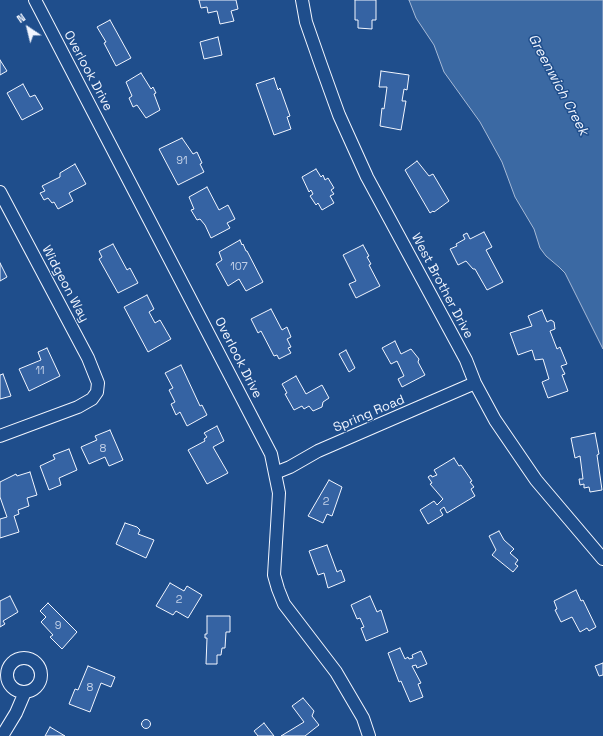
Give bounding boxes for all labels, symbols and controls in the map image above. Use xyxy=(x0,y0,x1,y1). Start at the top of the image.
north arrow xyxy=(8,8,48,48)
text: N xyxy=(14,10,28,26)
street label: Overlook Drive xyxy=(60,28,116,114)
water label: Greenwich Creek xyxy=(524,31,592,139)
house number: 91 xyxy=(176,154,188,168)
street label: West Brother Drive xyxy=(408,231,476,341)
street label: Widgeon Way xyxy=(38,243,92,325)
house number: 107 xyxy=(230,260,248,274)
street label: Overlook Drive xyxy=(211,315,265,401)
house number: 11 xyxy=(35,364,45,378)
street label: Spring Road xyxy=(331,392,407,436)
house number: 8 xyxy=(100,442,106,456)
house number: 2 xyxy=(323,495,329,509)
house number: 2 xyxy=(176,593,182,607)
house number: 9 xyxy=(55,619,61,633)
house number: 8 xyxy=(87,681,93,695)

